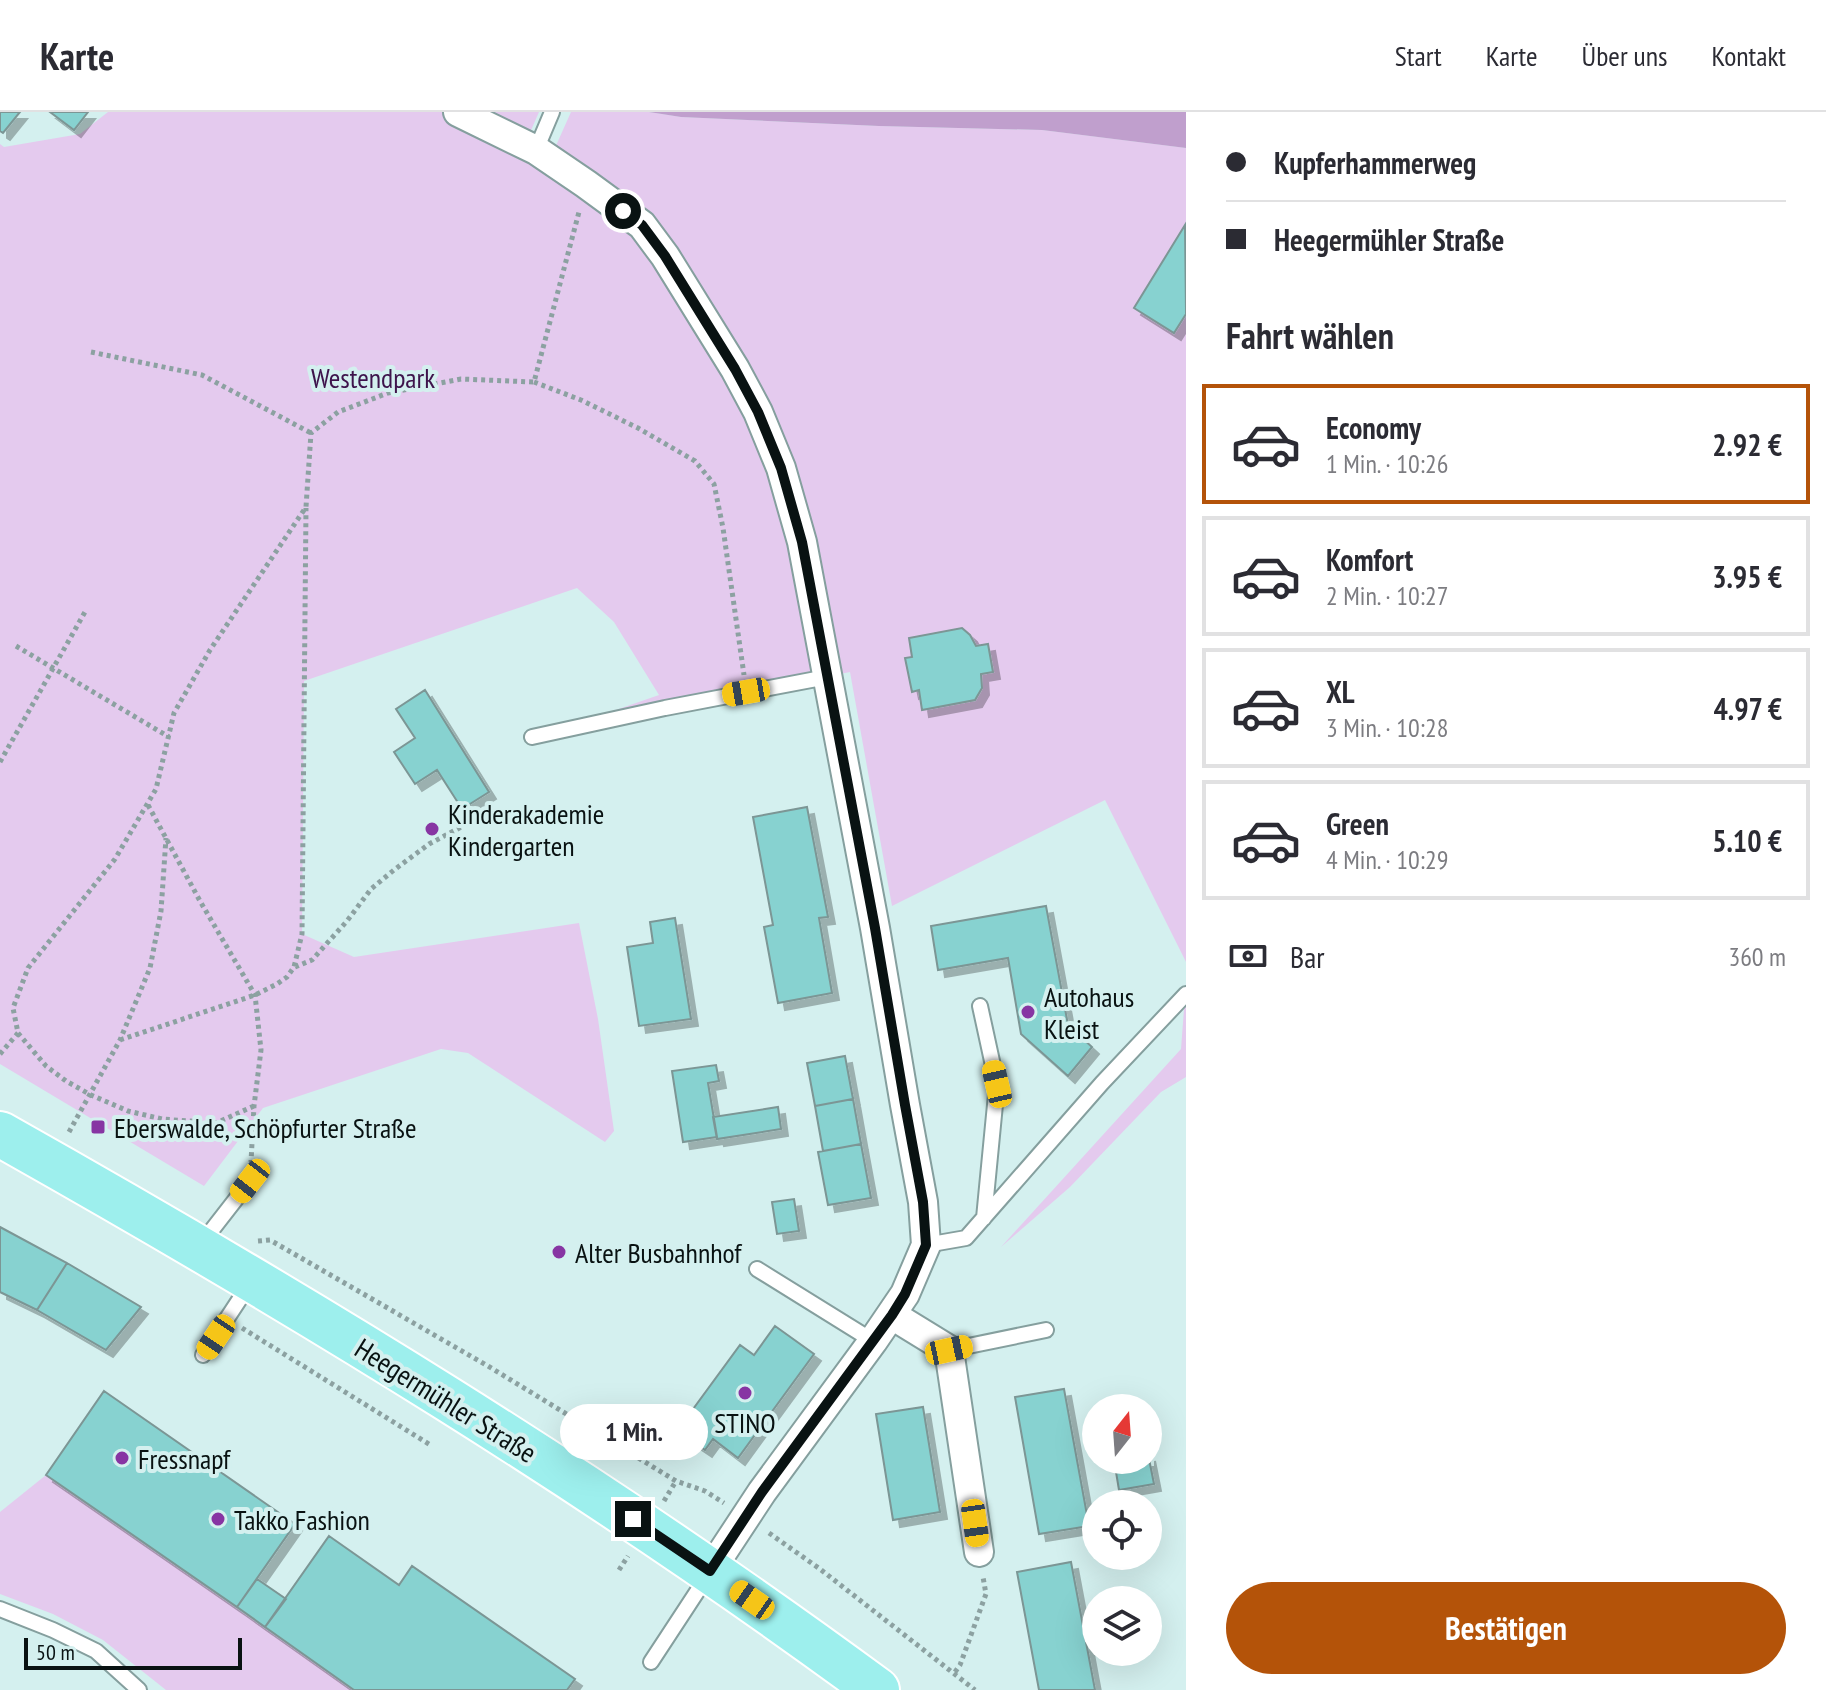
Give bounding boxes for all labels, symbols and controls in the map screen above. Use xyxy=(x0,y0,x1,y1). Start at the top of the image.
text: Karte xyxy=(40,31,114,80)
text: Start xyxy=(1395,37,1442,74)
text: Karte xyxy=(1486,37,1538,74)
text: Über uns xyxy=(1582,37,1667,74)
text: Kontakt xyxy=(1711,37,1786,74)
text: Kupferhammerweg xyxy=(1274,143,1476,182)
route start xyxy=(605,193,641,229)
text: Heegermühler Straße xyxy=(1274,220,1504,259)
text: Fahrt wählen xyxy=(1226,312,1394,359)
park label: Westendpark xyxy=(311,359,435,396)
icon: car xyxy=(1230,408,1302,480)
text: Economy xyxy=(1326,408,1421,447)
text: 2.92 € xyxy=(1712,425,1782,464)
text: 1 Min. · 10:26 xyxy=(1326,447,1448,480)
icon: car xyxy=(1230,540,1302,612)
text: Komfort xyxy=(1326,540,1413,579)
text: 3.95 € xyxy=(1712,557,1782,596)
text: 2 Min. · 10:27 xyxy=(1326,579,1448,612)
icon: car xyxy=(1230,672,1302,744)
text: XL xyxy=(1326,672,1355,711)
car xyxy=(720,676,772,708)
text: 4.97 € xyxy=(1713,689,1782,728)
text: 3 Min. · 10:28 xyxy=(1326,711,1448,744)
place label: Kinderakademie Kindergarten xyxy=(448,795,604,864)
icon: car xyxy=(1230,804,1302,876)
text: Green xyxy=(1326,804,1389,843)
marker: Kinderakademie Kindergarten xyxy=(423,820,441,838)
text: 5.10 € xyxy=(1712,821,1782,860)
text: 4 Min. · 10:29 xyxy=(1326,843,1448,876)
icon: cash xyxy=(1226,934,1270,978)
text: Bar xyxy=(1290,937,1324,976)
text: 360 m xyxy=(1728,940,1786,973)
place label: Autohaus Kleist xyxy=(1044,978,1134,1047)
marker: Autohaus Kleist xyxy=(1019,1003,1037,1021)
car xyxy=(980,1058,1014,1110)
place label: Eberswalde, Schöpfurter Straße xyxy=(114,1109,417,1146)
marker: Eberswalde, Schöpfurter Straße xyxy=(89,1118,107,1136)
car xyxy=(226,1155,274,1207)
place label: Alter Busbahnhof xyxy=(575,1234,743,1271)
marker: Alter Busbahnhof xyxy=(550,1243,568,1261)
car xyxy=(193,1310,239,1364)
street label: Heegermühler Straße xyxy=(348,1329,544,1471)
car xyxy=(923,1333,975,1367)
marker: STINO xyxy=(736,1384,754,1402)
north arrow xyxy=(1082,1394,1162,1474)
map controls xyxy=(1082,1394,1162,1666)
callout: 1 Min. xyxy=(559,1403,707,1459)
place label: STINO xyxy=(714,1404,776,1441)
text: 1 Min. xyxy=(605,1415,663,1448)
place label: Fressnapf xyxy=(138,1440,232,1477)
marker: Fressnapf xyxy=(113,1449,131,1467)
button: locate xyxy=(1082,1490,1162,1570)
car xyxy=(960,1498,990,1548)
place label: Takko Fashion xyxy=(234,1501,370,1538)
route end xyxy=(615,1501,651,1537)
marker: Takko Fashion xyxy=(209,1510,227,1528)
car xyxy=(725,1576,779,1624)
button: Bestätigen xyxy=(1226,1582,1786,1674)
button: layers xyxy=(1082,1586,1162,1666)
scale bar xyxy=(24,1634,242,1670)
text: 50 m xyxy=(36,1638,75,1666)

